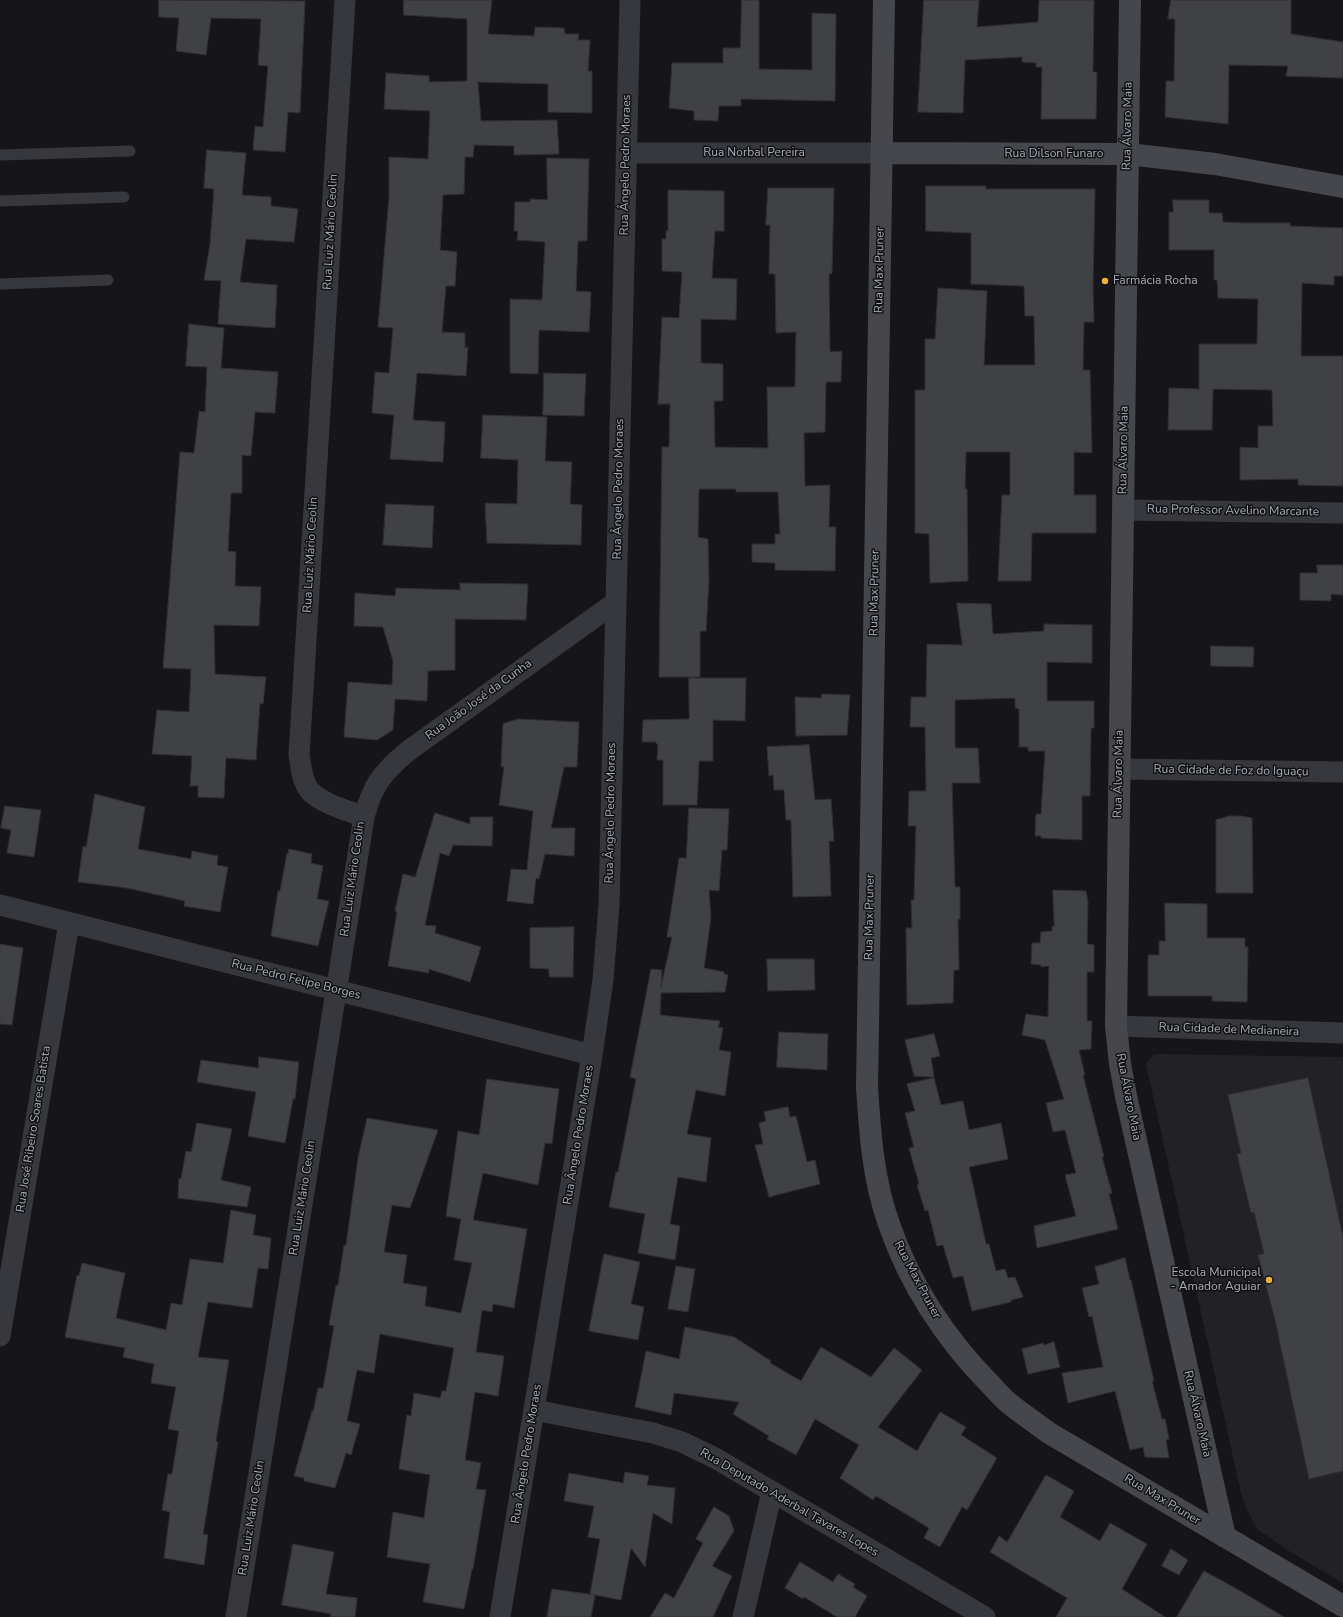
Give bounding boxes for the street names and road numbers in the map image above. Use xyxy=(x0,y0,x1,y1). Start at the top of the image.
street label: Rua Álvaro Maia xyxy=(1120,82,1136,170)
street label: Rua Ângelo Pedro Moraes xyxy=(618,94,634,236)
street label: Rua Norbal Pereira xyxy=(703,146,805,160)
street label: Rua Dilson Funaro xyxy=(1005,147,1103,161)
street label: Rua Luiz Mário Ceolin xyxy=(321,174,341,290)
street label: Rua Max Pruner xyxy=(872,227,888,313)
street label: Rua Álvaro Maia xyxy=(1116,406,1132,494)
street label: Rua Ângelo Pedro Moraes xyxy=(611,418,627,560)
street label: Rua Luiz Mário Ceolin xyxy=(301,497,321,613)
street label: Rua Professor Avelino Marcante xyxy=(1147,502,1319,520)
street label: Rua Max Pruner xyxy=(867,550,883,636)
street label: Rua João José da Cunha xyxy=(423,657,535,743)
street label: Rua Álvaro Maia xyxy=(1111,730,1127,818)
street label: Rua Ângelo Pedro Moraes xyxy=(603,742,619,884)
street label: Rua Cidade de Foz do Iguaçu xyxy=(1153,762,1309,780)
street label: Rua Luiz Mário Ceolin xyxy=(338,821,368,937)
street label: Rua Max Pruner xyxy=(862,874,878,960)
street label: Rua Pedro Felipe Borges xyxy=(230,957,362,1003)
street label: Rua Cidade de Medianeira xyxy=(1158,1020,1300,1040)
street label: Rua José Ribeiro Soares Batista xyxy=(14,1045,54,1213)
street label: Rua Álvaro Maia xyxy=(1112,1052,1144,1142)
street label: Rua Ângelo Pedro Moraes xyxy=(561,1064,597,1206)
street label: Rua Luiz Mário Ceolin xyxy=(287,1140,319,1256)
street label: Rua Max Pruner xyxy=(890,1239,944,1321)
street label: Rua Álvaro Maia xyxy=(1180,1369,1214,1459)
street label: Rua Ângelo Pedro Moraes xyxy=(509,1383,545,1525)
street label: Rua Deputado Aderbal Tavares Lopes xyxy=(697,1446,881,1560)
street label: Rua Luiz Mário Ceolin xyxy=(236,1460,268,1576)
street label: Rua Max Pruner xyxy=(1121,1472,1203,1528)

